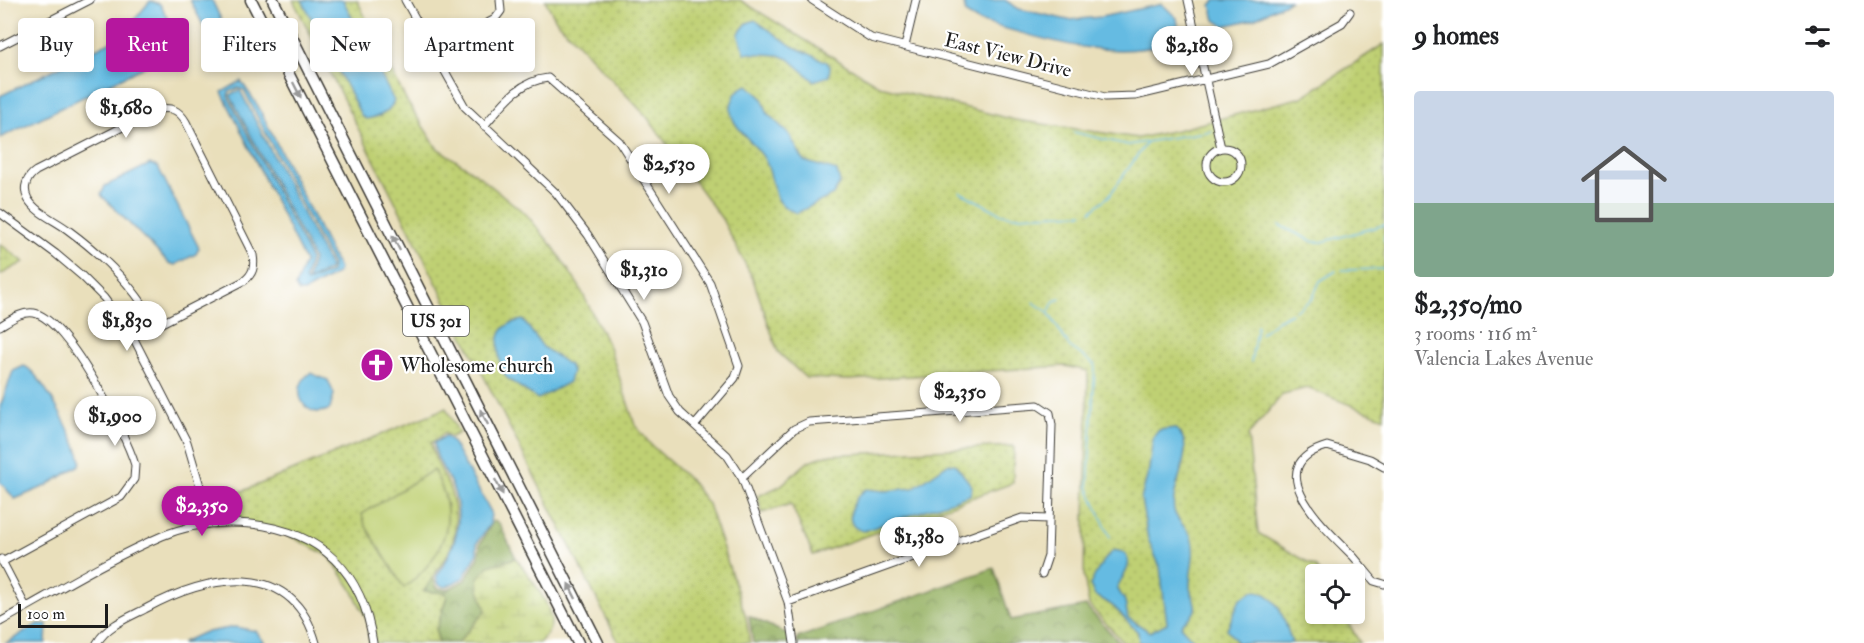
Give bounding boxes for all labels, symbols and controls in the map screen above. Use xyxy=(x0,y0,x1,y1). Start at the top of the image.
chip: Buy xyxy=(18,18,94,72)
chip: Rent xyxy=(106,18,189,72)
chip: Filters xyxy=(201,18,298,72)
chip: New xyxy=(310,18,392,72)
chip: Apartment xyxy=(404,18,535,72)
text: 9 homes xyxy=(1414,20,1499,52)
icon: filters xyxy=(1801,20,1834,53)
pin: $2,180 xyxy=(1143,26,1241,77)
street label: East View Drive xyxy=(942,27,1074,83)
text: $2,180 xyxy=(1166,33,1219,58)
one-way arrow xyxy=(292,81,302,98)
pin: $1,680 xyxy=(77,88,175,139)
text: $1,680 xyxy=(100,95,152,120)
icon: home xyxy=(1570,130,1678,238)
pin: $2,530 xyxy=(620,144,718,195)
text: $2,530 xyxy=(643,151,695,176)
one-way arrow xyxy=(391,234,401,251)
pin: $1,310 xyxy=(595,250,693,301)
text: $1,310 xyxy=(620,257,668,282)
text: $2,350/mo xyxy=(1414,289,1522,321)
pin: $1,830 xyxy=(78,301,176,352)
road number: US 301 xyxy=(403,306,469,336)
text: $1,830 xyxy=(102,308,152,333)
text: 3 rooms · 116 m² xyxy=(1414,321,1537,346)
text: Valencia Lakes Avenue xyxy=(1414,346,1593,371)
church icon: Wholesome church xyxy=(359,347,395,383)
place label: Wholesome church xyxy=(399,353,554,378)
pin: $2,350 xyxy=(911,372,1009,423)
text: $2,350 xyxy=(934,379,986,404)
pin: $1,900 xyxy=(66,396,164,447)
text: $1,900 xyxy=(88,403,142,428)
one-way arrow xyxy=(479,408,489,425)
one-way arrow xyxy=(494,478,503,495)
pin: $2,350 xyxy=(153,486,251,537)
text: $2,350 xyxy=(176,493,228,518)
pin: $1,380 xyxy=(870,517,968,568)
text: $1,380 xyxy=(894,524,944,549)
map controls xyxy=(1305,564,1365,624)
button: locate xyxy=(1305,564,1365,624)
one-way arrow xyxy=(567,582,577,599)
scale bar xyxy=(18,601,108,628)
text: 100 m xyxy=(27,604,65,624)

